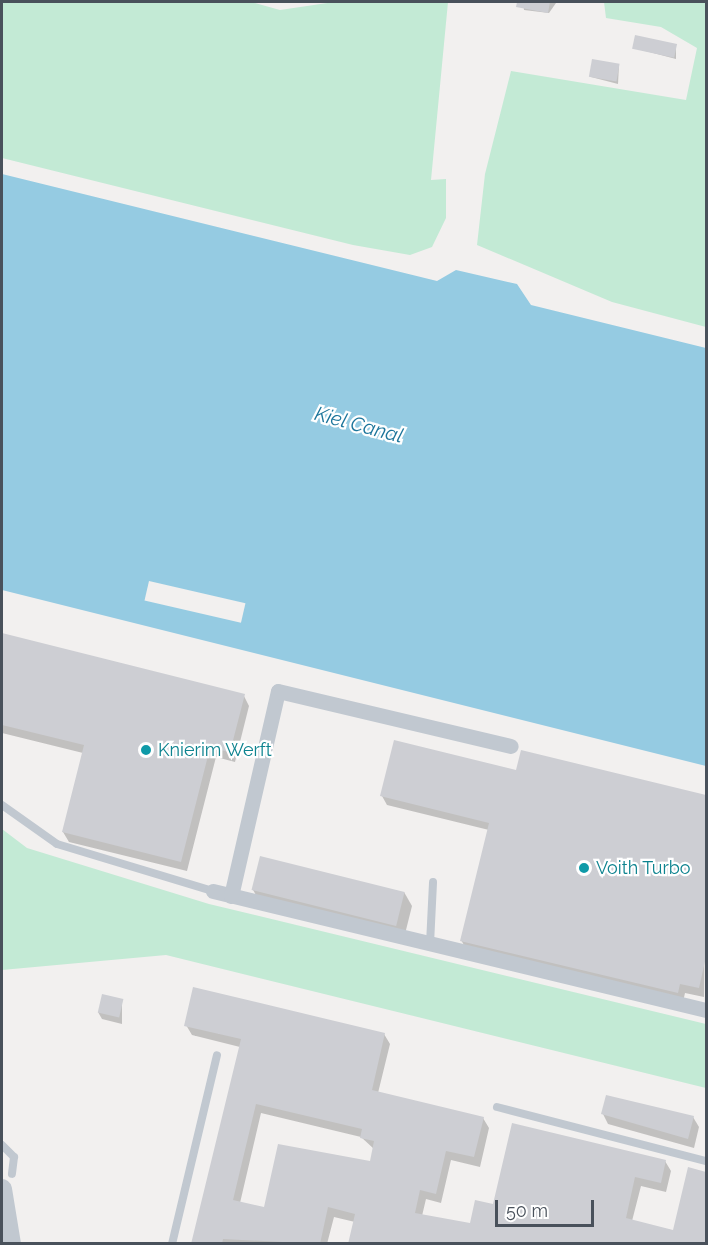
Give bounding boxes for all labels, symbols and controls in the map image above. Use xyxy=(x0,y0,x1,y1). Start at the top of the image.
water label: Kiel Canal xyxy=(312,402,406,448)
place label: Knierim Werft xyxy=(158,739,272,761)
marker: Knierim Werft xyxy=(139,743,153,757)
place label: Voith Turbo xyxy=(596,857,691,879)
marker: Voith Turbo xyxy=(577,861,591,875)
scale bar xyxy=(498,1188,597,1226)
text: 50 m xyxy=(506,1200,548,1221)

